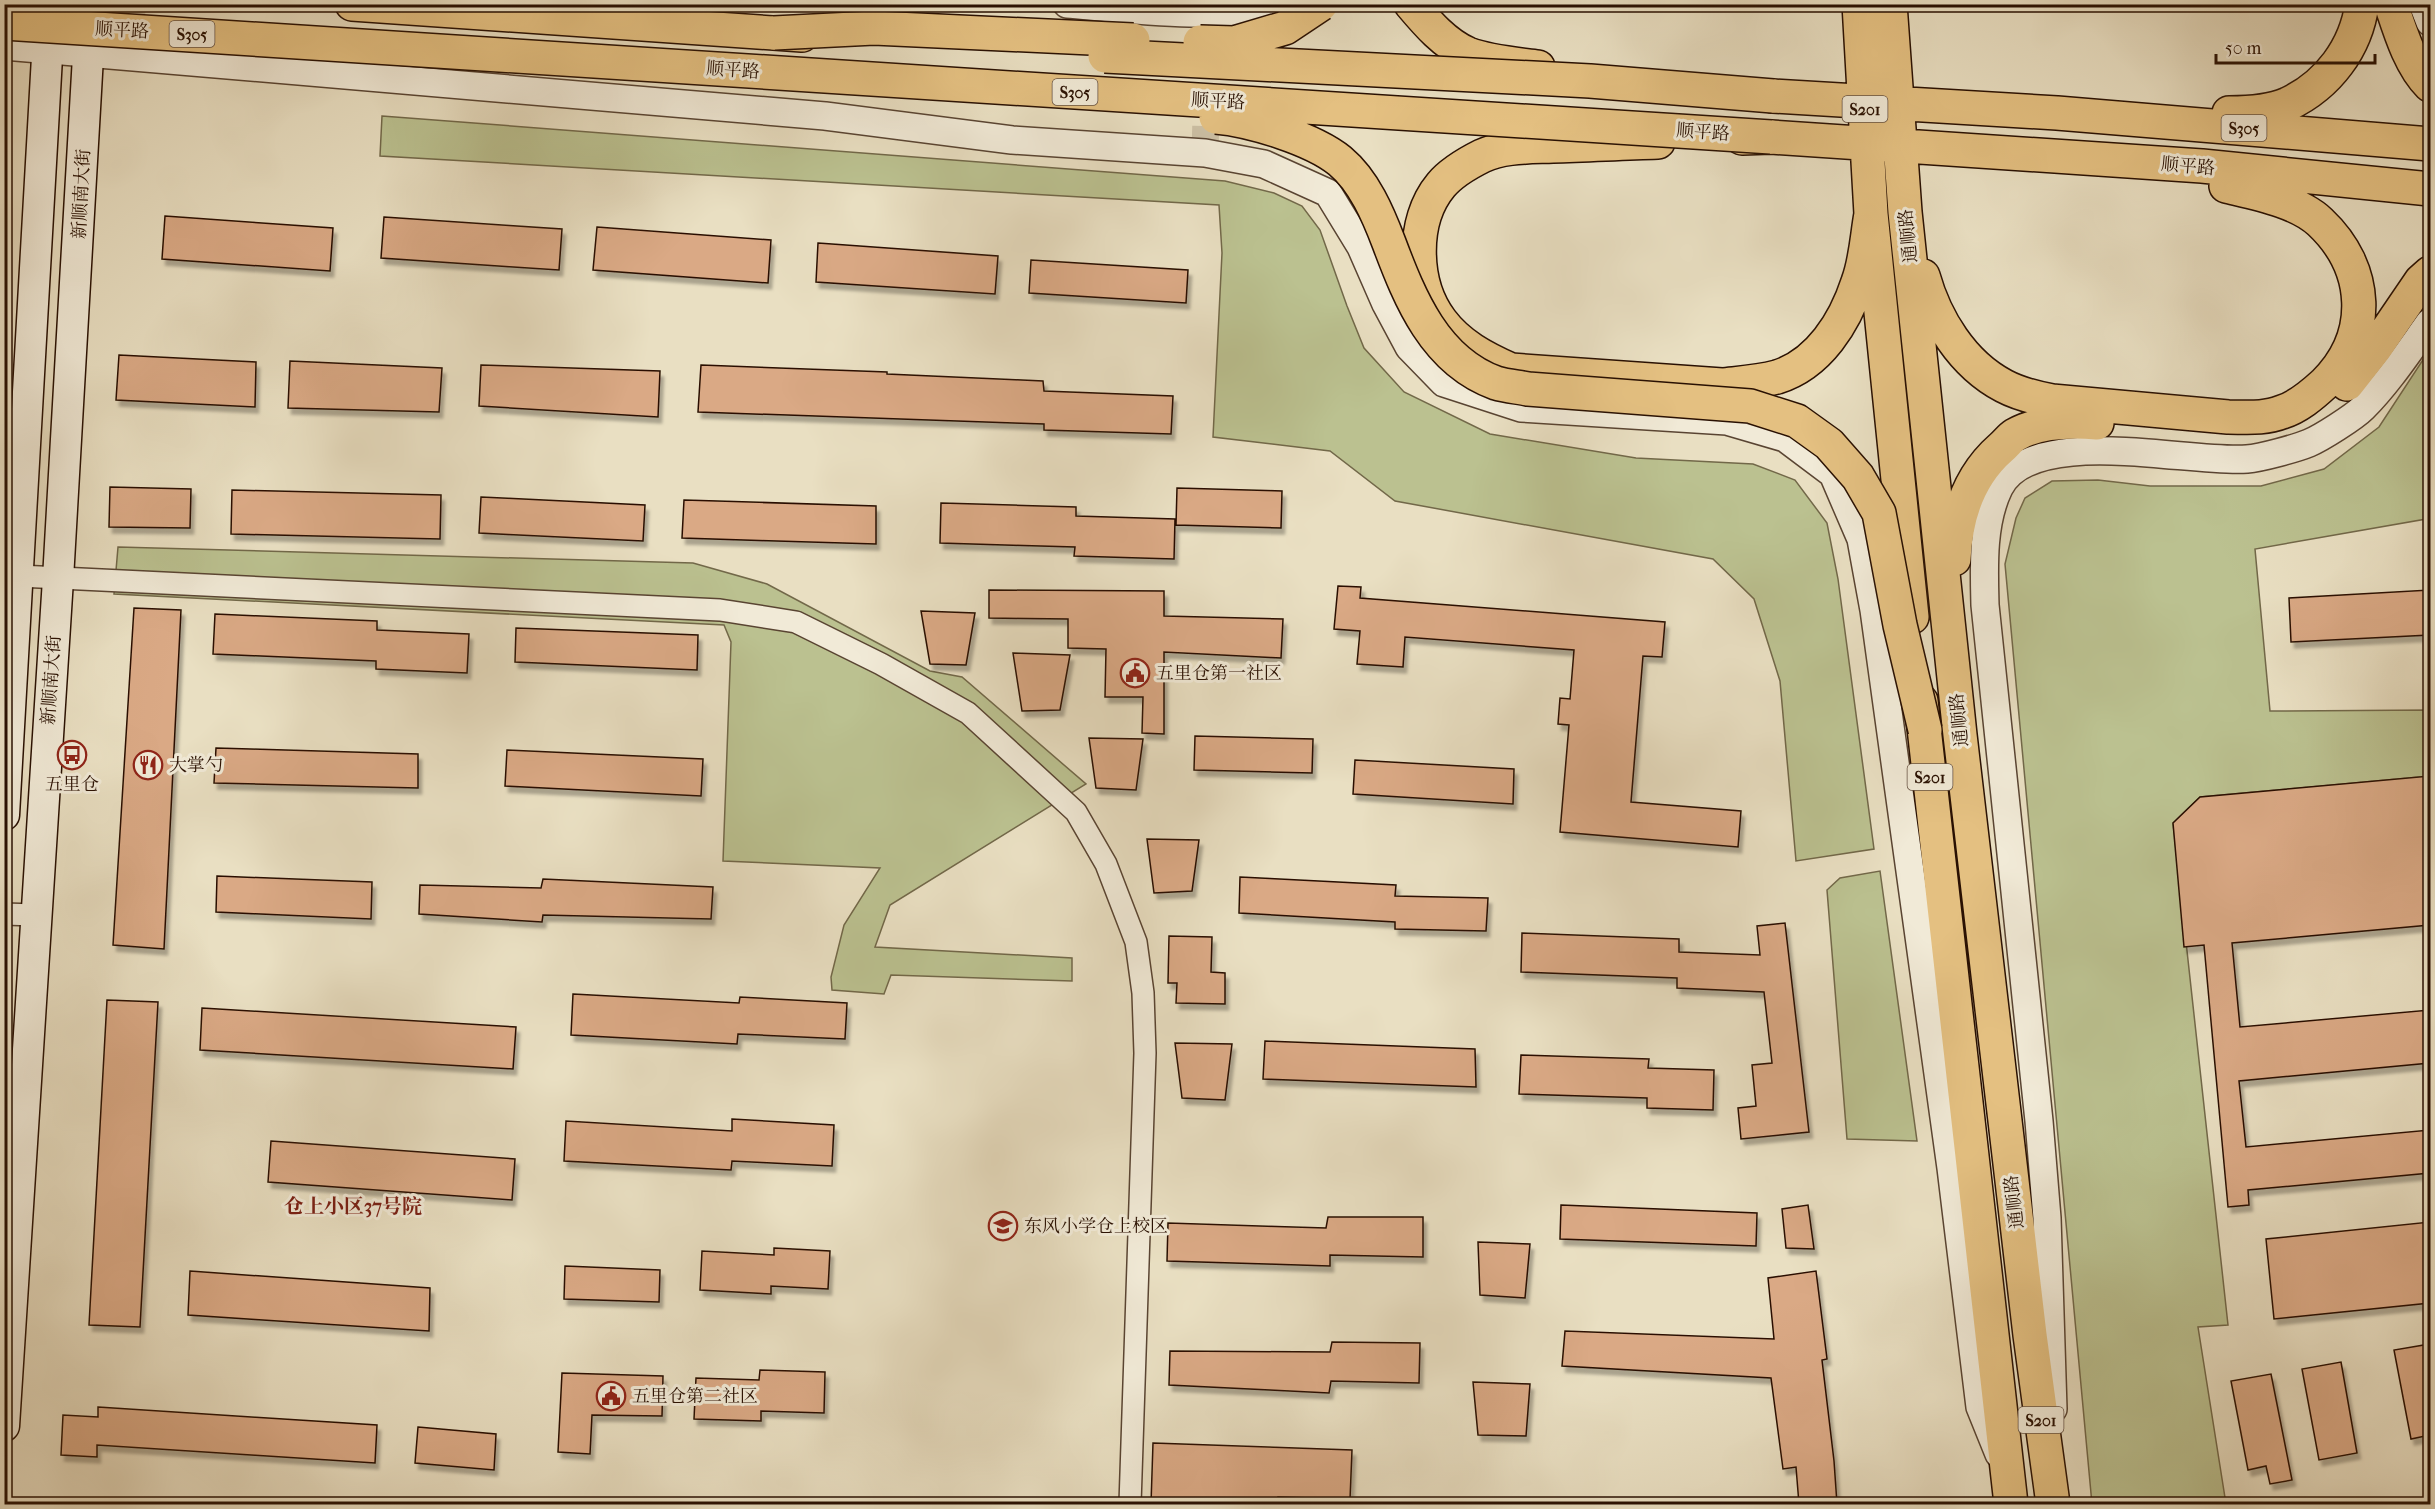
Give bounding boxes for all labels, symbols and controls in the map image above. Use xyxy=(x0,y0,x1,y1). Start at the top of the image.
street label: 顺平路 xyxy=(94,19,149,42)
road number: S305 xyxy=(170,21,214,47)
scale bar xyxy=(2216,27,2375,65)
text: 50 m xyxy=(2225,38,2262,59)
street label: 顺平路 xyxy=(705,58,761,83)
road number: S305 xyxy=(1052,79,1098,105)
street label: 顺平路 xyxy=(1190,90,1245,113)
road number: S201 xyxy=(1842,96,1888,122)
road number: S305 xyxy=(2222,115,2266,141)
street label: 顺平路 xyxy=(1675,120,1731,145)
street label: 新顺南大街 xyxy=(69,149,94,240)
street label: 顺平路 xyxy=(2160,154,2216,179)
street label: 通顺路 xyxy=(1895,208,1922,264)
street label: 新顺南大街 xyxy=(38,634,65,726)
public building icon: 五里仓第一社区 xyxy=(1119,657,1151,689)
place label: 五里仓第一社区 xyxy=(1156,663,1282,684)
street label: 通顺路 xyxy=(1946,692,1973,748)
bus stop icon: 五里仓 xyxy=(56,739,88,771)
restaurant icon: 大掌勺 xyxy=(132,749,164,781)
place label: 大掌勺 xyxy=(169,755,223,776)
road number: S201 xyxy=(1908,764,1952,790)
place label: 五里仓 xyxy=(45,774,99,795)
street label: 通顺路 xyxy=(2001,1174,2028,1230)
district label: 仓上小区37号院 xyxy=(284,1195,422,1218)
school or university icon: 东风小学仓上校区 xyxy=(987,1210,1019,1242)
place label: 东风小学仓上校区 xyxy=(1024,1216,1168,1237)
public building icon: 五里仓第二社区 xyxy=(595,1380,627,1412)
place label: 五里仓第二社区 xyxy=(632,1386,758,1407)
road number: S201 xyxy=(2018,1407,2064,1433)

